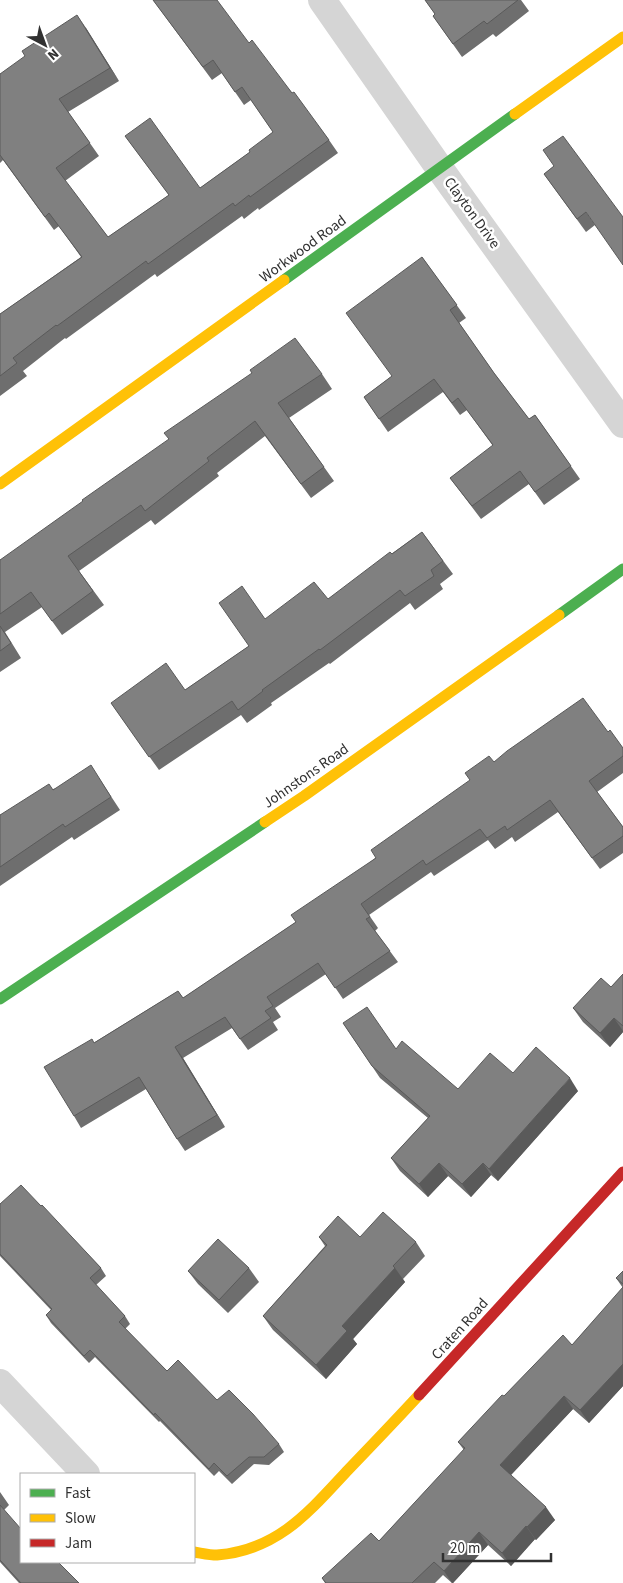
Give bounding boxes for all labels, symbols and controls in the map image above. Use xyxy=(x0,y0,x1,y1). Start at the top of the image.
north arrow xyxy=(20,20,70,70)
text: N xyxy=(43,43,63,65)
street label: Clayton Drive xyxy=(439,173,505,253)
street label: Workwood Road xyxy=(255,210,351,288)
street label: Johnstons Road xyxy=(259,739,353,813)
street label: Craten Road xyxy=(427,1294,493,1364)
legend xyxy=(20,1473,195,1563)
text: Fast xyxy=(65,1483,91,1504)
text: Slow xyxy=(65,1508,96,1529)
scale bar xyxy=(443,1530,550,1562)
text: Jam xyxy=(65,1533,92,1554)
text: 20 m xyxy=(450,1538,480,1559)

